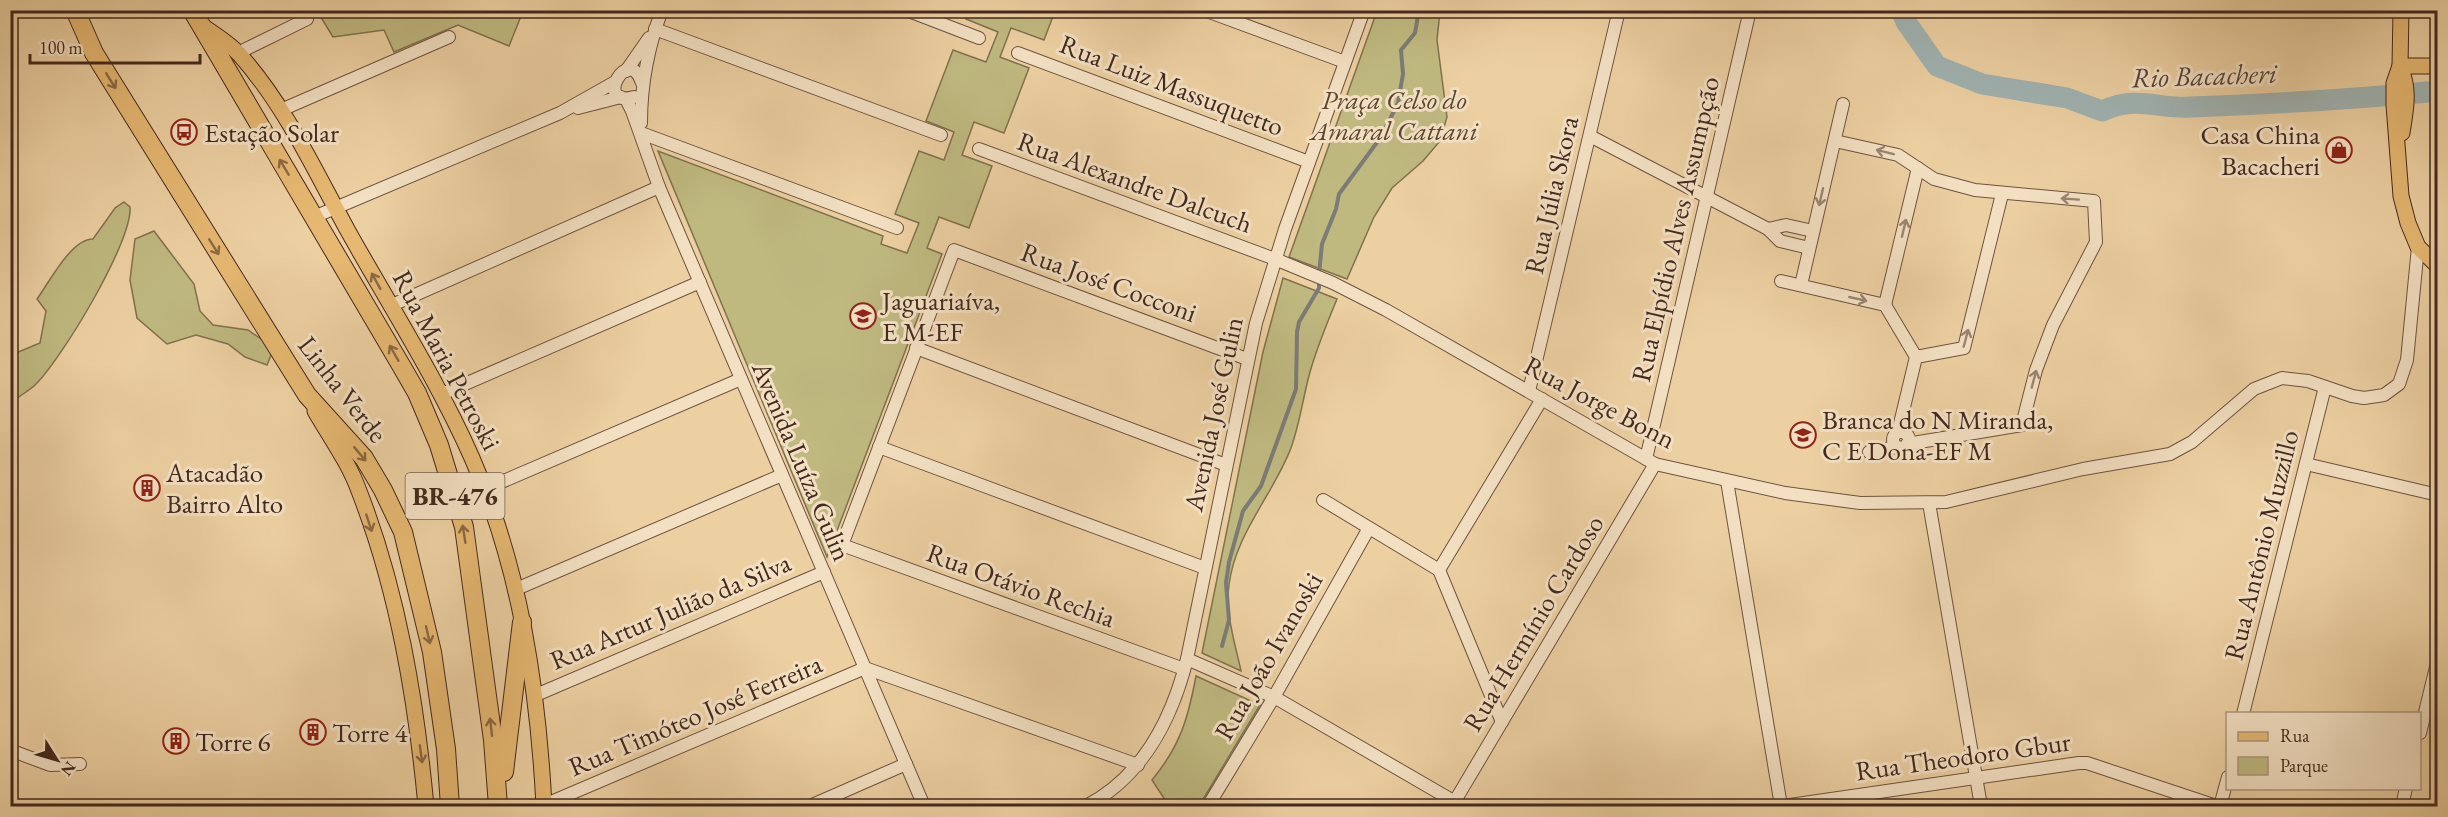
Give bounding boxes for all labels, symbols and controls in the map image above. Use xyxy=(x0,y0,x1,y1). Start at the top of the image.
street label: Rua Luiz Massuquetto xyxy=(1055,26,1289,144)
scale bar xyxy=(30,27,200,65)
text: 100 m xyxy=(39,36,83,59)
water label: Rio Bacacheri xyxy=(2131,54,2279,96)
one-way arrow xyxy=(106,72,118,89)
street label: Rua Elpídio Alves Assumpção xyxy=(1623,73,1727,385)
park label: Praça Celso do Amaral Cattani xyxy=(1308,82,1479,148)
street label: Rua Júlia Skora xyxy=(1516,113,1586,277)
place label: Estação Solar xyxy=(204,115,339,150)
bus stop icon: Estação Solar xyxy=(169,117,199,147)
place label: Casa China Bacacheri xyxy=(2200,117,2320,183)
street label: Rua Alexandre Dalcuch xyxy=(1013,123,1257,241)
shop icon: Casa China Bacacheri xyxy=(2324,135,2354,165)
one-way arrow xyxy=(1876,146,1895,158)
one-way arrow xyxy=(278,158,289,176)
one-way arrow xyxy=(1815,188,1827,207)
one-way arrow xyxy=(2061,193,2081,204)
one-way arrow xyxy=(1898,219,1910,238)
street label: Rua José Cocconi xyxy=(1016,234,1202,330)
one-way arrow xyxy=(208,238,220,255)
street label: Rua Maria Petroski xyxy=(385,264,509,456)
one-way arrow xyxy=(370,273,382,290)
place label: Jaguariaíva, E M-EF xyxy=(880,283,1000,349)
one-way arrow xyxy=(1848,293,1867,305)
school or university icon: Jaguariaíva, E M-EF xyxy=(848,301,878,331)
street label: Avenida José Gulin xyxy=(1175,314,1251,515)
street label: Linha Verde xyxy=(290,329,396,449)
one-way arrow xyxy=(1961,329,1972,348)
one-way arrow xyxy=(388,345,399,363)
street label: Rua Jorge Bonn xyxy=(1518,347,1682,457)
street label: Avenida Luíza Gulin xyxy=(744,355,860,566)
one-way arrow xyxy=(2029,370,2040,389)
place label: Branca do N Miranda, C E Dona-EF M xyxy=(1822,402,2054,468)
school or university icon: Branca do N Miranda, C E Dona-EF M xyxy=(1788,420,1818,450)
street label: Rua Antônio Muzzillo xyxy=(2215,426,2307,664)
one-way arrow xyxy=(353,446,366,462)
place label: Atacadão Bairro Alto xyxy=(165,455,283,521)
building icon: Atacadão Bairro Alto xyxy=(132,473,162,503)
road number: BR-476 xyxy=(406,473,504,519)
street label: Rua Hermínio Cardoso xyxy=(1455,508,1611,738)
one-way arrow xyxy=(365,513,376,532)
one-way arrow xyxy=(459,525,470,545)
street label: Rua Otávio Rechia xyxy=(922,535,1120,635)
street label: Rua Artur Julião da Silva xyxy=(544,544,796,678)
street label: Rua João Ivanoski xyxy=(1206,565,1330,746)
one-way arrow xyxy=(422,625,434,644)
street label: Rua Timóteo José Ferreira xyxy=(563,646,827,784)
legend xyxy=(2226,712,2421,790)
place label: Torre 4 xyxy=(332,715,409,750)
building icon: Torre 4 xyxy=(298,717,328,747)
one-way arrow xyxy=(486,718,497,738)
place label: Torre 6 xyxy=(195,724,271,759)
street label: Rua Theodoro Gbur xyxy=(1853,724,2073,788)
text: Rua xyxy=(2280,724,2310,747)
building icon: Torre 6 xyxy=(161,726,191,756)
north arrow xyxy=(27,730,87,790)
one-way arrow xyxy=(415,743,426,763)
text: Parque xyxy=(2280,754,2328,777)
text: N xyxy=(56,757,81,780)

